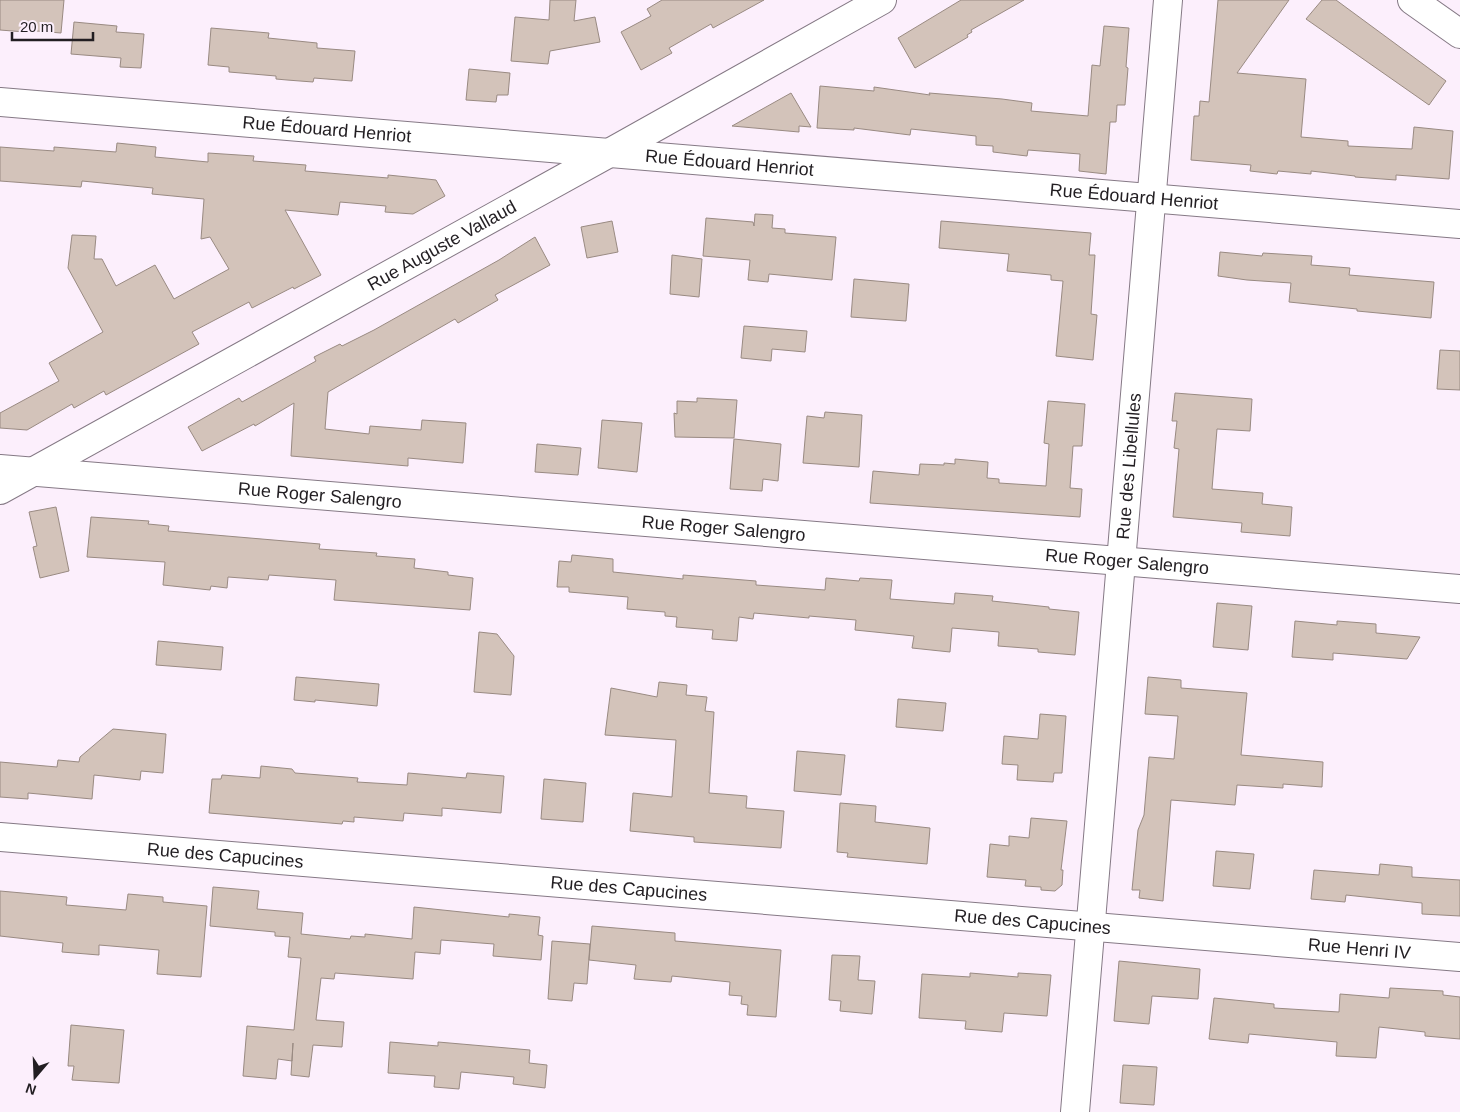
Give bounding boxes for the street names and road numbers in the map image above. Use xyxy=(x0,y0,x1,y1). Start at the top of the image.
street label: Rue Édouard Henriot xyxy=(242,112,412,146)
street label: Rue Édouard Henriot xyxy=(644,146,815,180)
street label: Rue Édouard Henriot xyxy=(1049,180,1219,214)
street label: Rue Auguste Vallaud xyxy=(364,196,520,295)
street label: Rue des Libellules xyxy=(1113,392,1145,540)
street label: Rue Roger Salengro xyxy=(237,479,403,512)
street label: Rue Roger Salengro xyxy=(641,512,806,545)
street label: Rue Roger Salengro xyxy=(1045,545,1210,578)
street label: Rue des Capucines xyxy=(146,839,304,872)
street label: Rue des Capucines xyxy=(550,872,708,905)
street label: Rue des Capucines xyxy=(953,905,1112,938)
street label: Rue Henri IV xyxy=(1307,935,1412,963)

